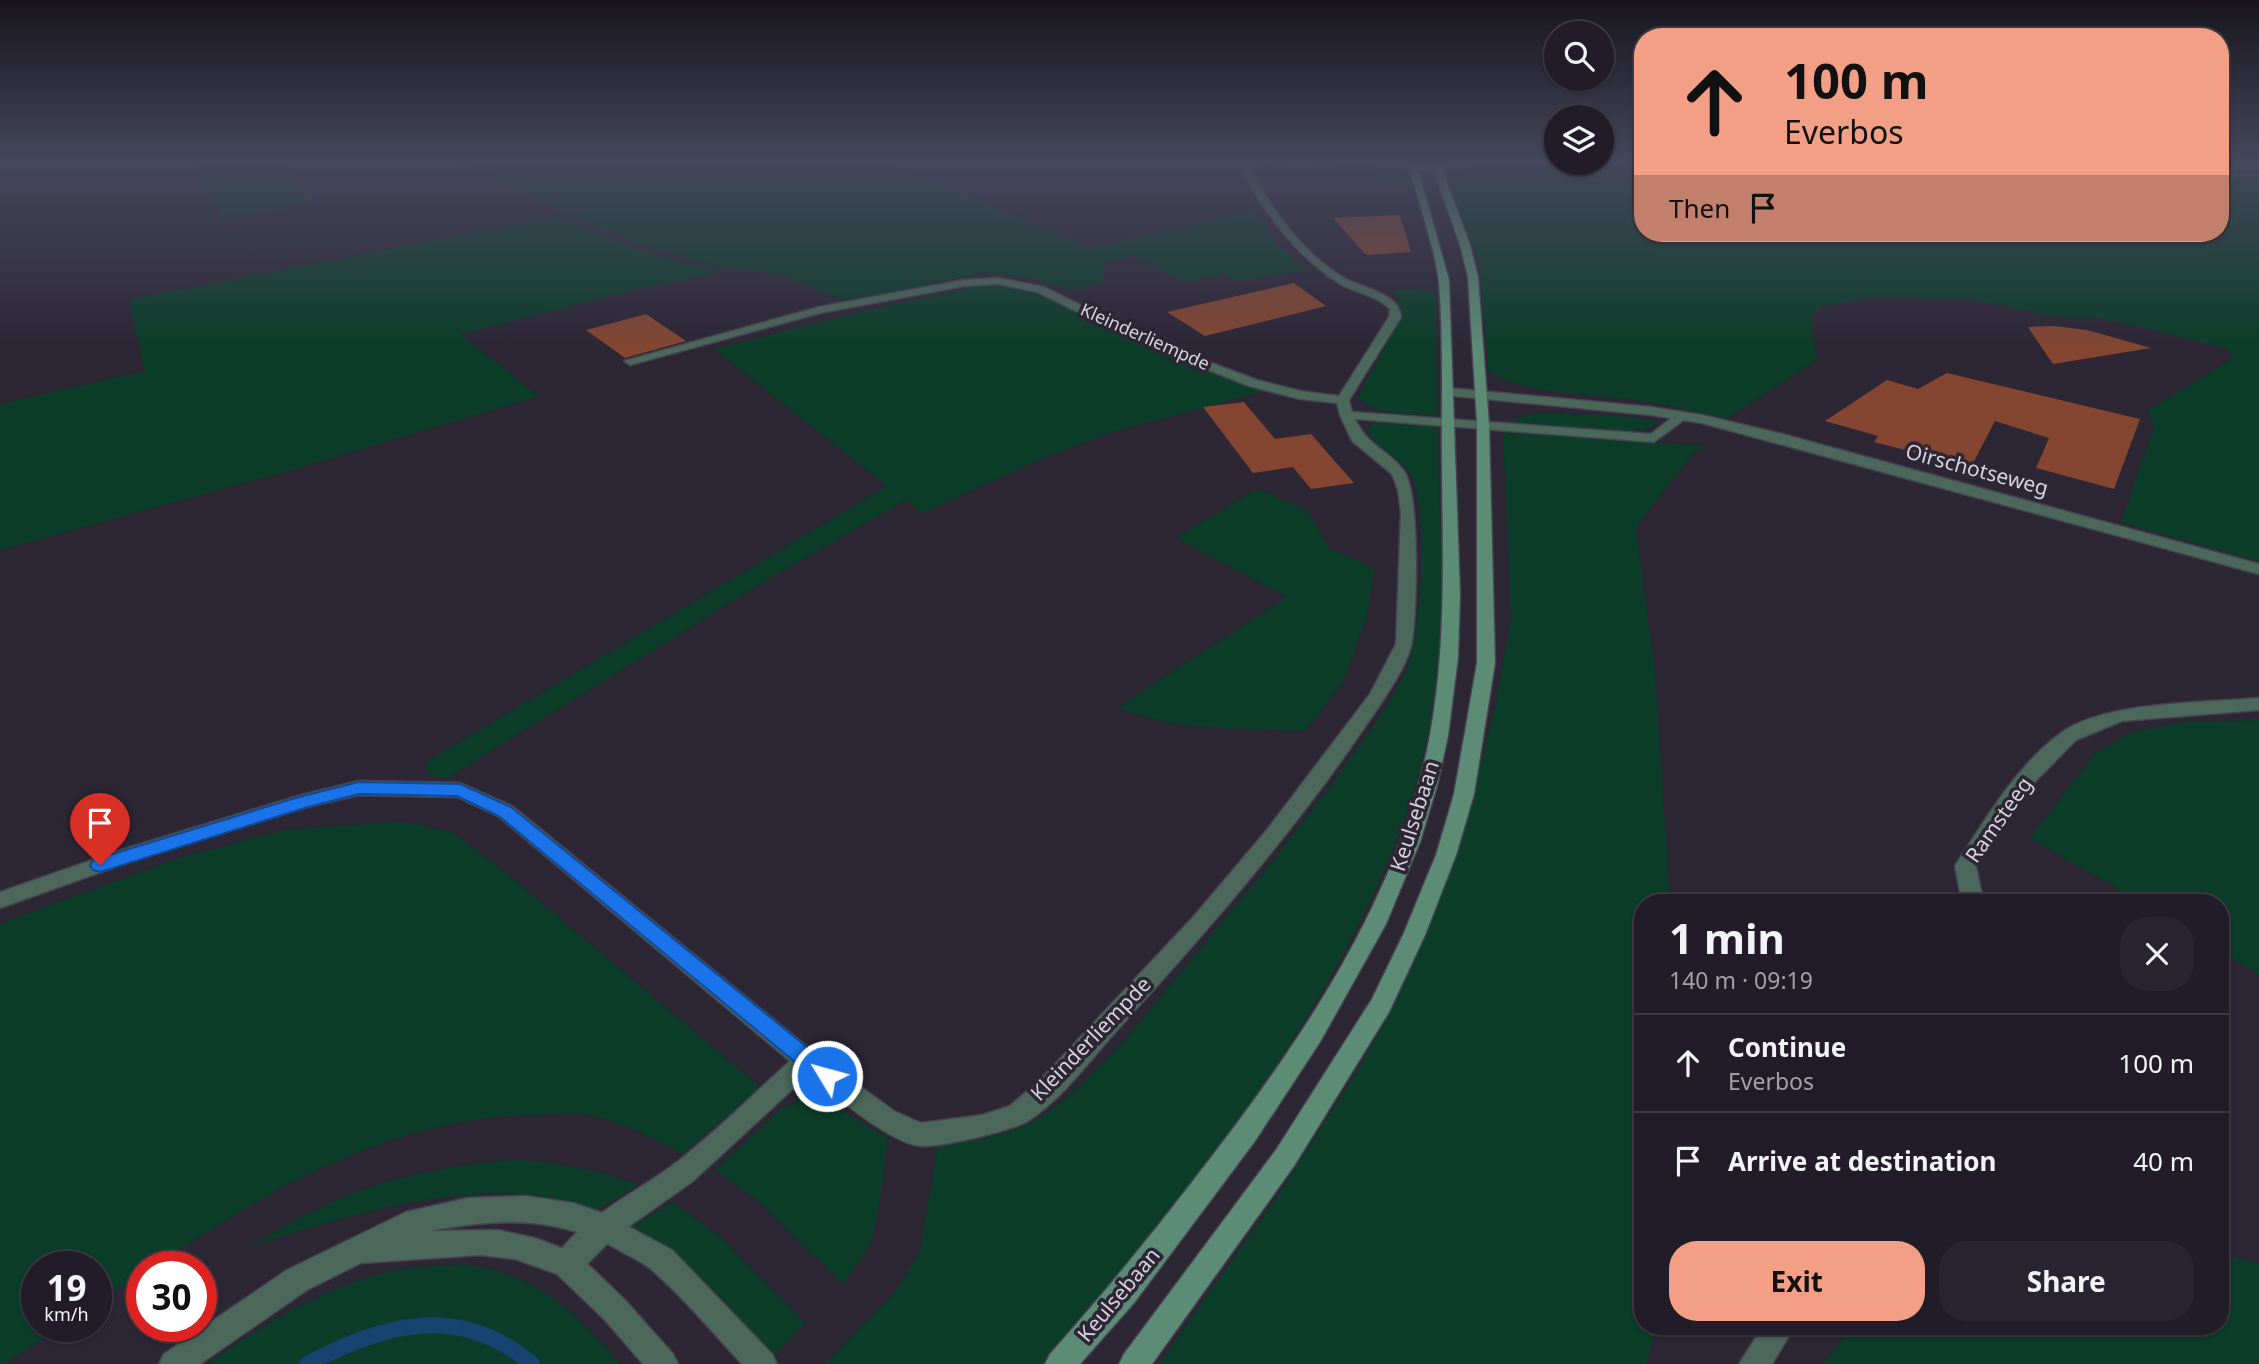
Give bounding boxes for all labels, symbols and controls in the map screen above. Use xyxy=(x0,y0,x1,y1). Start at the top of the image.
map controls xyxy=(1544,21,1614,175)
button: search xyxy=(1544,21,1614,91)
text: 100 m xyxy=(1784,47,1929,113)
icon: ahead xyxy=(1669,56,1760,147)
button: layers xyxy=(1544,105,1614,175)
text: Everbos xyxy=(1784,110,1904,153)
icon: arrive xyxy=(1744,189,1782,227)
text: Then xyxy=(1669,190,1730,226)
street label: Kleinderliempde xyxy=(1077,297,1214,375)
street label: Oirschotseweg xyxy=(1903,437,2052,502)
street label: Keulsebaan xyxy=(1383,757,1445,875)
street label: Ramsteeg xyxy=(1958,771,2038,868)
pin xyxy=(70,793,130,865)
icon: arrive xyxy=(81,804,119,842)
text: 1 min xyxy=(1669,909,1785,966)
button: close xyxy=(2120,917,2194,991)
text: 140 m · 09:19 xyxy=(1669,964,1813,996)
street label: Kleinderliempde xyxy=(1024,970,1157,1106)
text: Continue xyxy=(1728,1029,1846,1065)
position arrow xyxy=(790,1039,864,1113)
icon: ahead xyxy=(1669,1044,1707,1082)
text: 100 m xyxy=(2118,1045,2194,1081)
text: Everbos xyxy=(1728,1065,1814,1097)
icon: arrive xyxy=(1669,1142,1707,1180)
text: Arrive at destination xyxy=(1728,1143,1997,1179)
text: 40 m xyxy=(2133,1143,2194,1179)
street label: Keulsebaan xyxy=(1071,1241,1166,1347)
button: Exit xyxy=(1669,1241,1925,1321)
button: Share xyxy=(1939,1241,2194,1321)
speed limit sign: 30 xyxy=(126,1251,217,1342)
text: 19 xyxy=(46,1264,87,1311)
text: km/h xyxy=(44,1302,89,1326)

